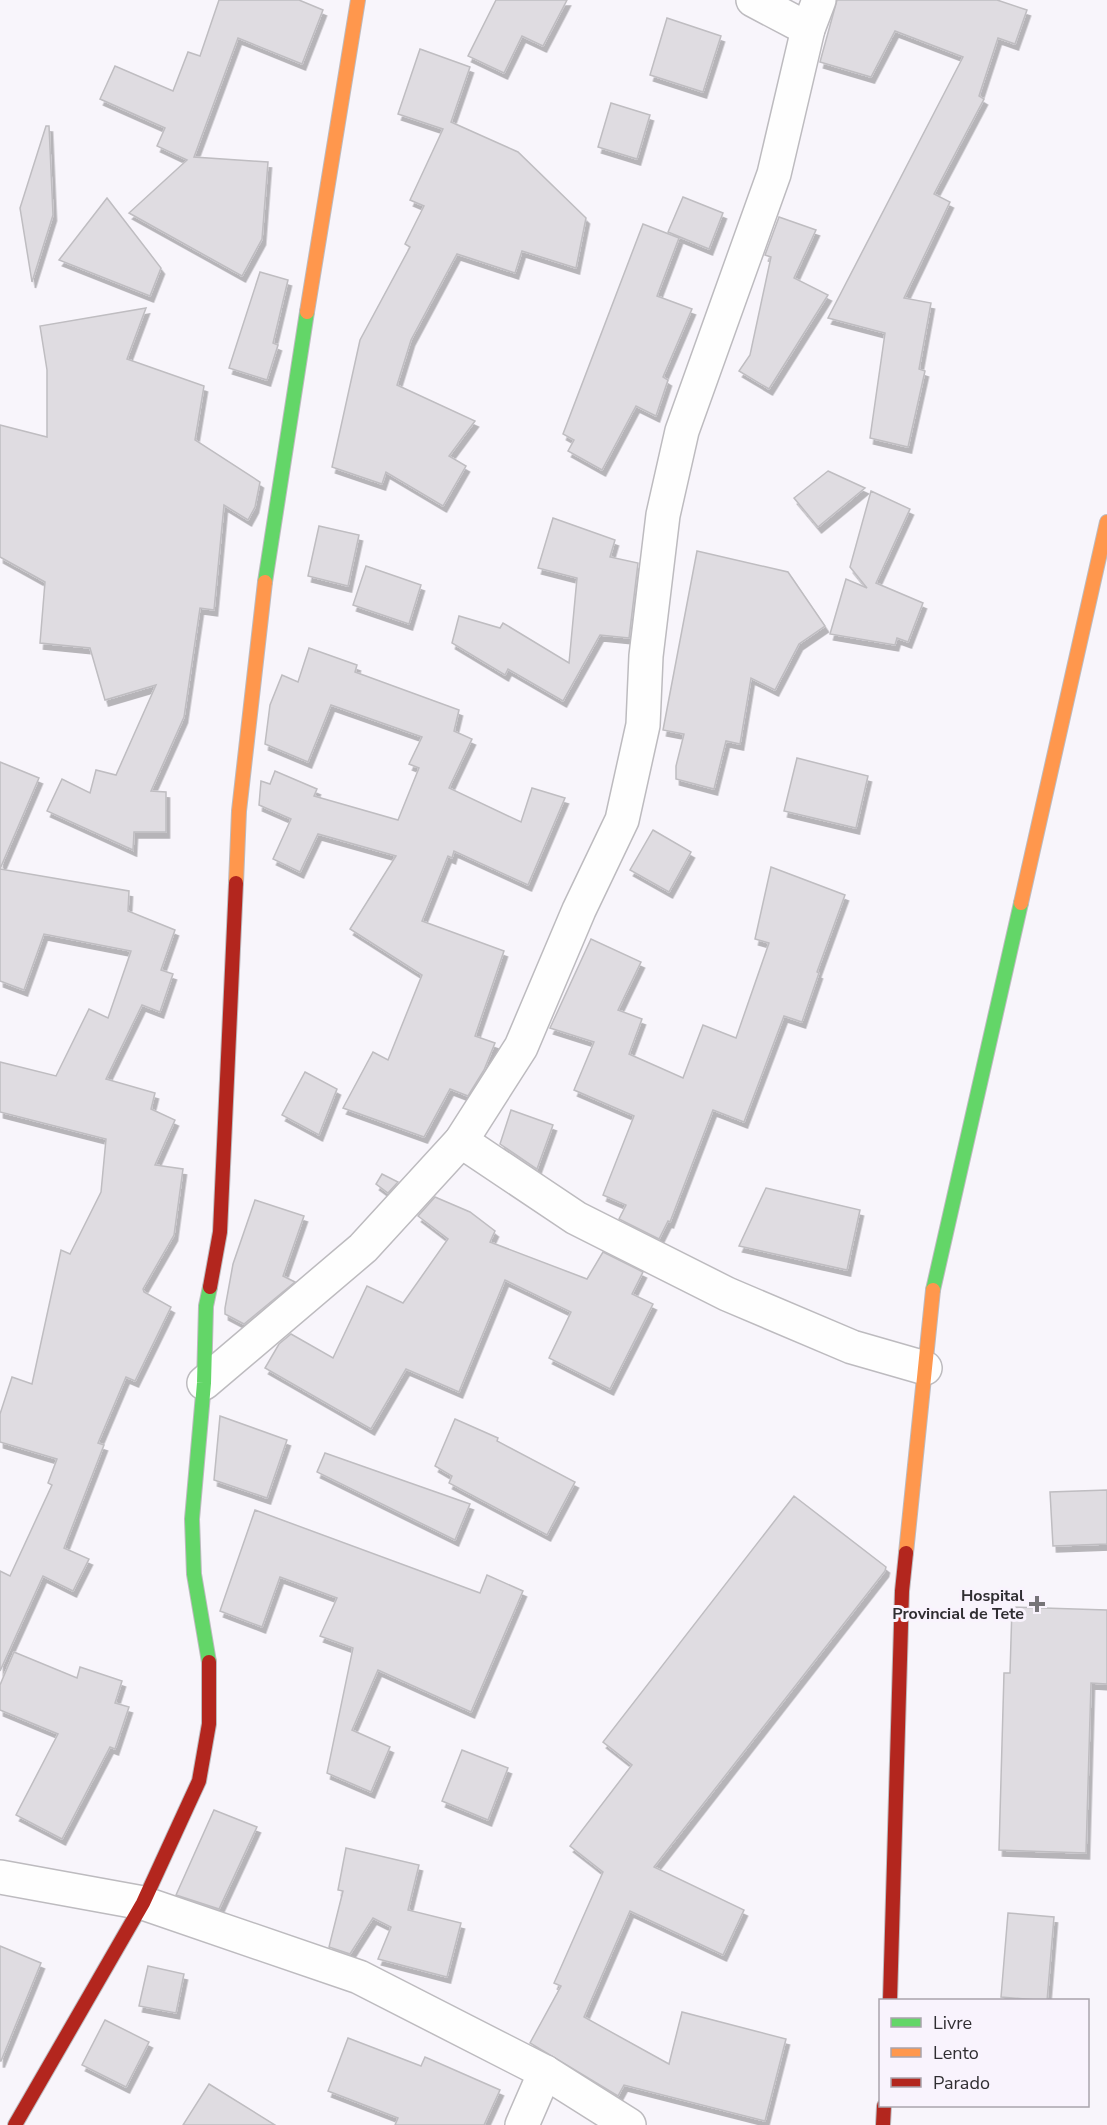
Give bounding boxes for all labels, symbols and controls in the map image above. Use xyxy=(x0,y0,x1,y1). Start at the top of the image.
place label: Hospital Provincial de Tete xyxy=(892,1585,1024,1625)
marker: Hospital Provincial de Tete xyxy=(1028,1595,1046,1613)
legend xyxy=(879,1999,1089,2107)
text: Livre xyxy=(933,2011,972,2035)
text: Lento xyxy=(933,2041,979,2065)
text: Parado xyxy=(933,2071,990,2095)

